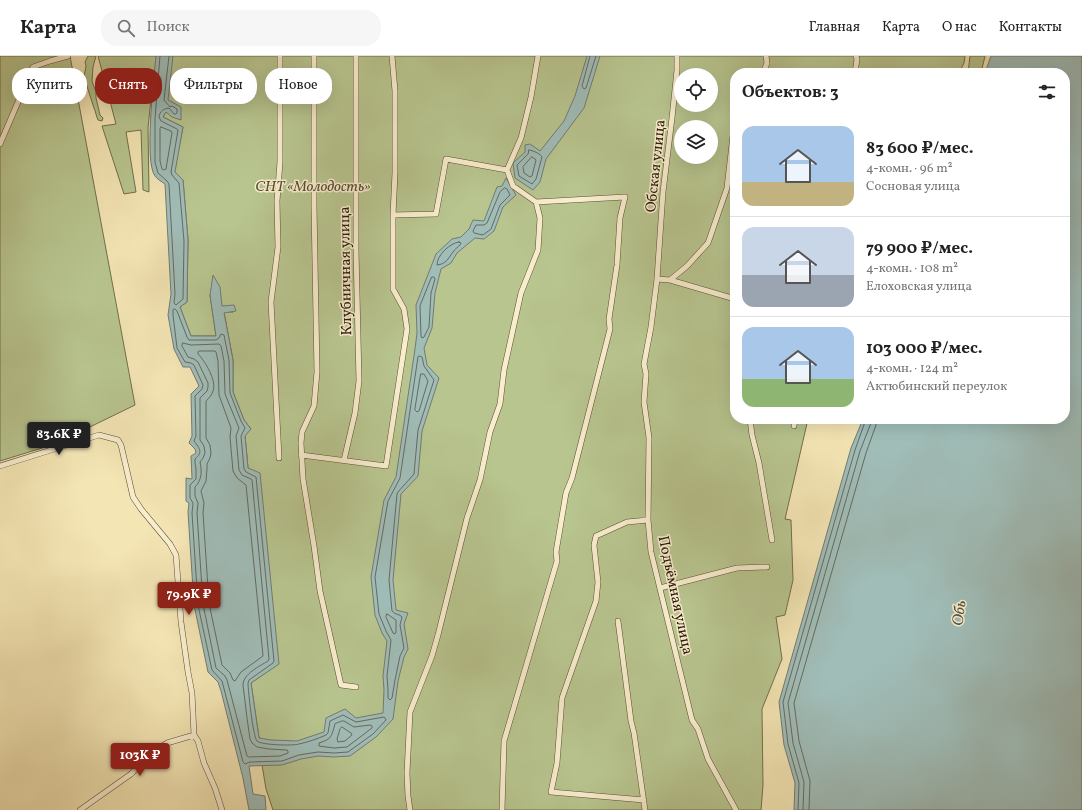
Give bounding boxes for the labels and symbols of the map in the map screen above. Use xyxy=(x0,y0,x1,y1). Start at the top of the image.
street label: Обская улица xyxy=(641,119,672,214)
park label: СНТ «Молодость» xyxy=(255,177,371,198)
street label: Клубничная улица xyxy=(335,206,358,336)
pin: 83.6K ₽ xyxy=(22,422,96,456)
street label: Подъёмная улица xyxy=(652,534,697,657)
pin: 79.9K ₽ xyxy=(152,582,226,616)
water label: Обь xyxy=(947,599,973,627)
pin: 103K ₽ xyxy=(107,743,173,777)

